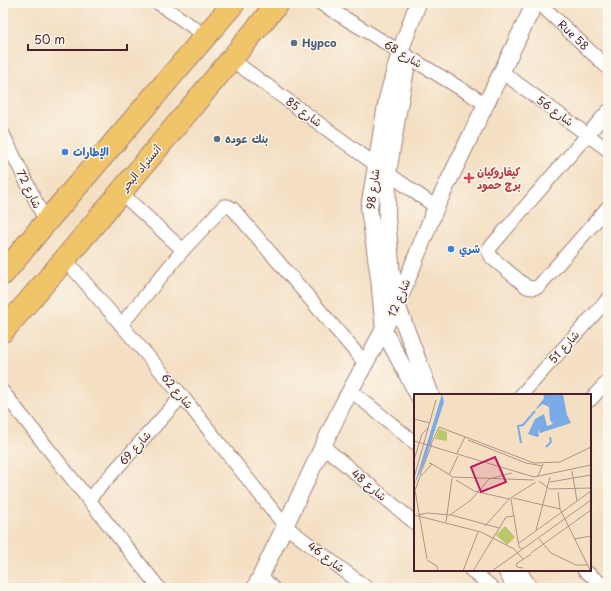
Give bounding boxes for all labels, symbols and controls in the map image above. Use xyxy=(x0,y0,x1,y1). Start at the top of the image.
street label: Rue 58 xyxy=(554,16,593,54)
scale bar xyxy=(28,26,127,52)
text: 50 m xyxy=(34,30,65,48)
place label: Hypco xyxy=(302,34,337,51)
street label: شارع 68 xyxy=(380,36,426,72)
marker: Hypco xyxy=(289,38,299,48)
street label: شارع 56 xyxy=(533,91,577,131)
street label: شارع 85 xyxy=(282,93,326,131)
place label: بنك عوده xyxy=(225,130,268,147)
marker: بنك عوده xyxy=(212,134,222,144)
street label: أتستراد البحر xyxy=(116,141,165,195)
place label: الإطارات xyxy=(73,143,109,160)
marker: الإطارات xyxy=(60,147,70,157)
place label: كيفاروكيان برج حمود xyxy=(477,163,521,193)
street label: شارع 72 xyxy=(12,167,46,211)
street label: شارع 98 xyxy=(362,168,384,210)
marker: كيفاروكيان برج حمود xyxy=(464,173,474,183)
place label: شري xyxy=(459,240,480,258)
marker: شري xyxy=(446,244,456,254)
street label: شارع 12 xyxy=(383,276,415,320)
street label: شارع 51 xyxy=(544,326,584,368)
street label: شارع 62 xyxy=(157,369,197,413)
inset map xyxy=(414,394,591,571)
street label: شارع 69 xyxy=(115,427,155,469)
street label: شارع 48 xyxy=(347,465,391,505)
street label: شارع 46 xyxy=(304,537,348,577)

